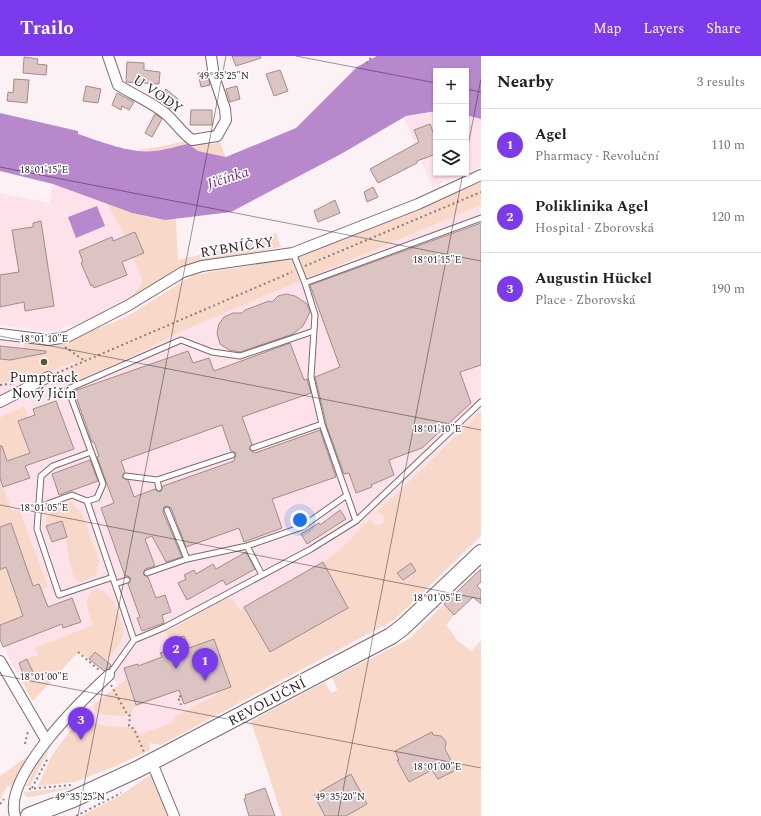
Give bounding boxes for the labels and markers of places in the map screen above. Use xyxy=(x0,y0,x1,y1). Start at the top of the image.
marker: Pumptrack Nový Jičín xyxy=(39,357,49,367)
place label: Pumptrack Nový Jičín xyxy=(10,367,79,404)
pin: 2 xyxy=(163,636,189,669)
pin: 1 xyxy=(192,648,218,681)
pin: 3 xyxy=(68,707,94,740)

